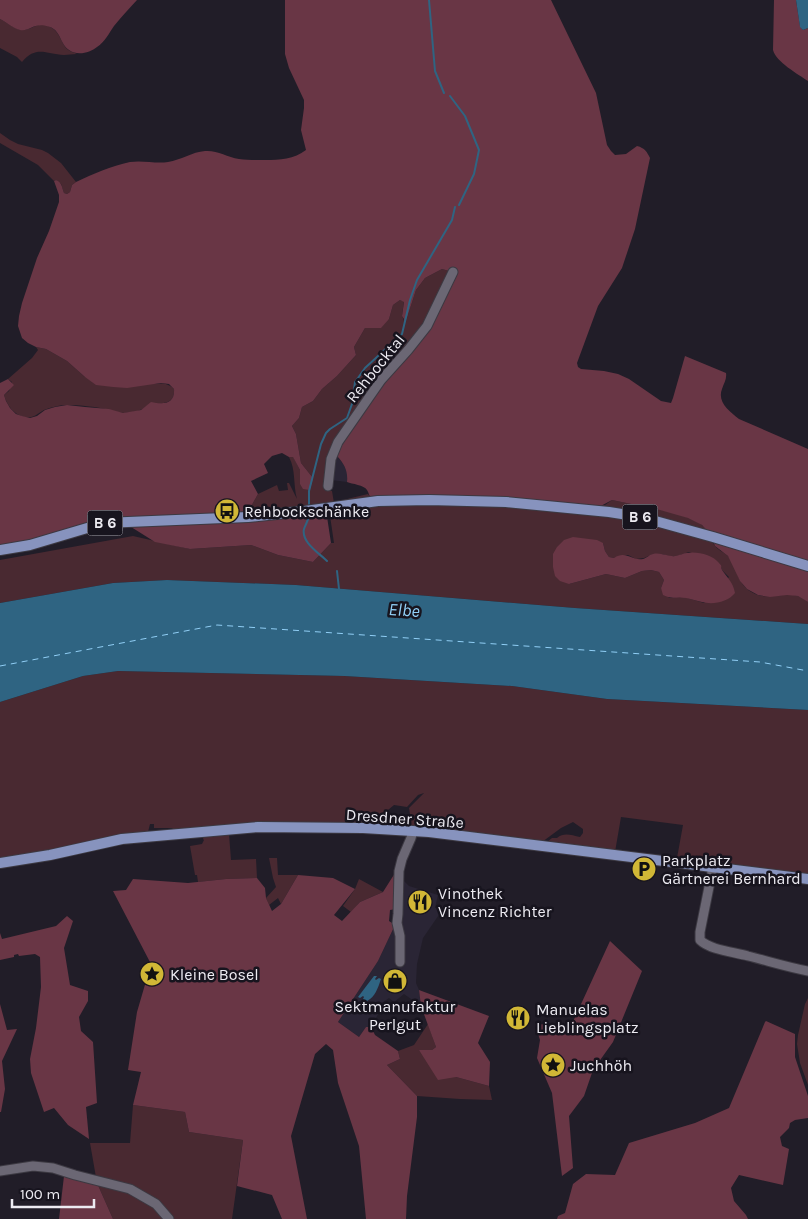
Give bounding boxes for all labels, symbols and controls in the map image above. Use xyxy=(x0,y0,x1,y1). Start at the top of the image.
street label: Rehbocktal xyxy=(342,330,409,406)
bus stop icon: Rehbockschänke xyxy=(214,498,240,524)
place label: Rehbockschänke xyxy=(244,502,369,521)
road number: B 6 xyxy=(622,504,658,530)
road number: B 6 xyxy=(88,510,122,536)
water label: Elbe xyxy=(388,598,420,622)
street label: Dresdner Straße xyxy=(345,805,465,832)
place label: Parkplatz Gärtnerei Bernhard xyxy=(662,851,801,888)
parking icon: Parkplatz Gärtnerei Bernhard xyxy=(631,856,657,882)
place label: Vinothek Vincenz Richter xyxy=(438,884,552,921)
restaurant icon: Vinothek Vincenz Richter xyxy=(407,889,433,915)
place icon: Kleine Bosel xyxy=(139,961,165,987)
place label: Kleine Bosel xyxy=(170,965,259,984)
shop icon: Sektmanufaktur Perlgut xyxy=(382,968,408,994)
place label: Sektmanufaktur Perlgut xyxy=(335,997,456,1034)
place label: Manuelas Lieblingsplatz xyxy=(536,1000,639,1037)
restaurant icon: Manuelas Lieblingsplatz xyxy=(505,1005,531,1031)
place icon: Juchhöh xyxy=(540,1052,566,1078)
place label: Juchhöh xyxy=(570,1056,632,1075)
scale bar xyxy=(12,1176,95,1208)
text: 100 m xyxy=(20,1185,60,1203)

